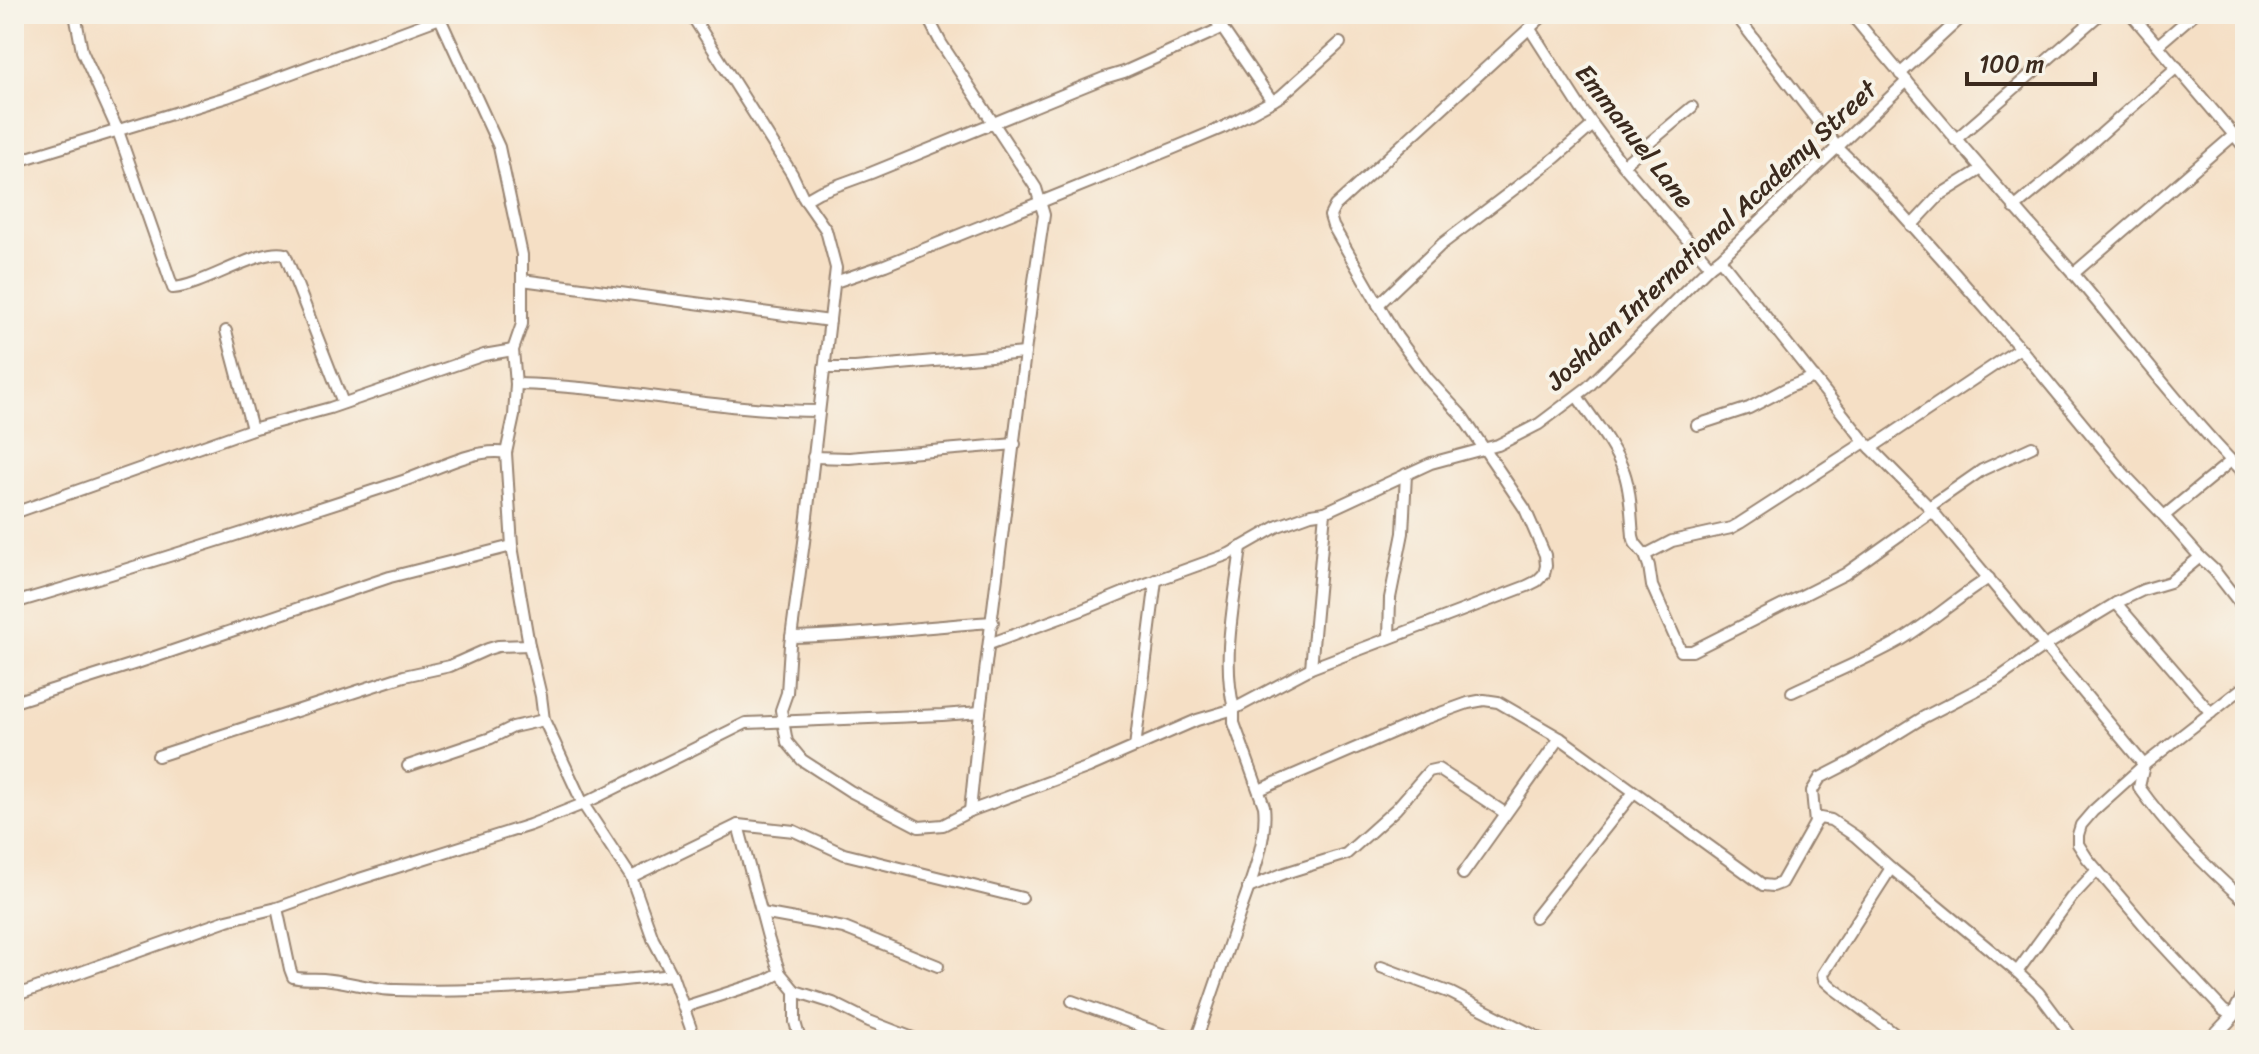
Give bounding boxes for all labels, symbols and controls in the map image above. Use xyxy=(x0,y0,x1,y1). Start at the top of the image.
scale bar xyxy=(1967,36,2095,86)
text: 100 m xyxy=(1979,43,2044,85)
street label: Emmanuel Lane xyxy=(1563,53,1707,219)
street label: Joshdan International Academy Street xyxy=(1534,67,1889,403)

